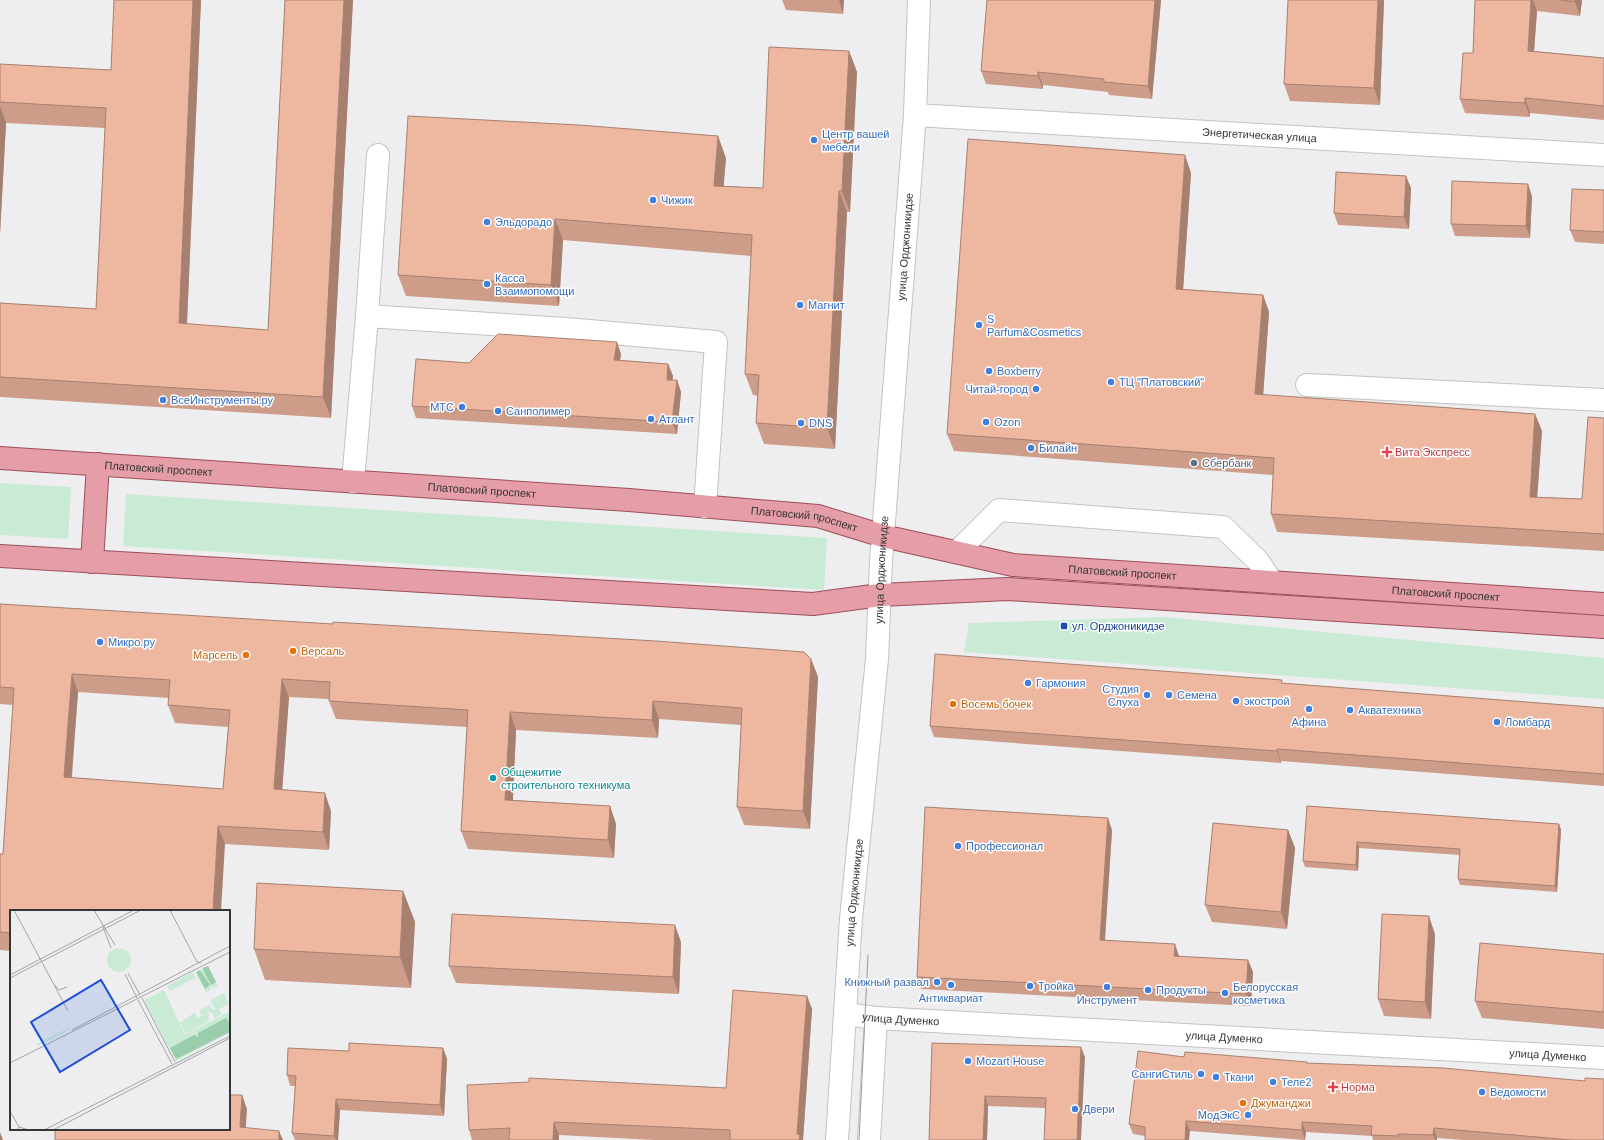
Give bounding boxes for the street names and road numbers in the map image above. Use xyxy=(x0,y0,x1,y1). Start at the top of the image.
street label: Энергетическая улица xyxy=(1202,126,1318,144)
street label: улица Орджоникидзе xyxy=(895,192,915,301)
street label: Платовский проспект xyxy=(104,459,213,478)
street label: Платовский проспект xyxy=(427,481,536,500)
street label: Платовский проспект xyxy=(750,504,859,534)
street label: улица Орджоникидзе xyxy=(872,515,890,624)
street label: Платовский проспект xyxy=(1068,563,1177,582)
street label: Платовский проспект xyxy=(1391,584,1500,603)
street label: улица Орджоникидзе xyxy=(843,838,865,947)
street label: улица Думенко xyxy=(861,1010,940,1027)
street label: улица Думенко xyxy=(1185,1029,1263,1045)
street label: улица Думенко xyxy=(1509,1047,1587,1063)

